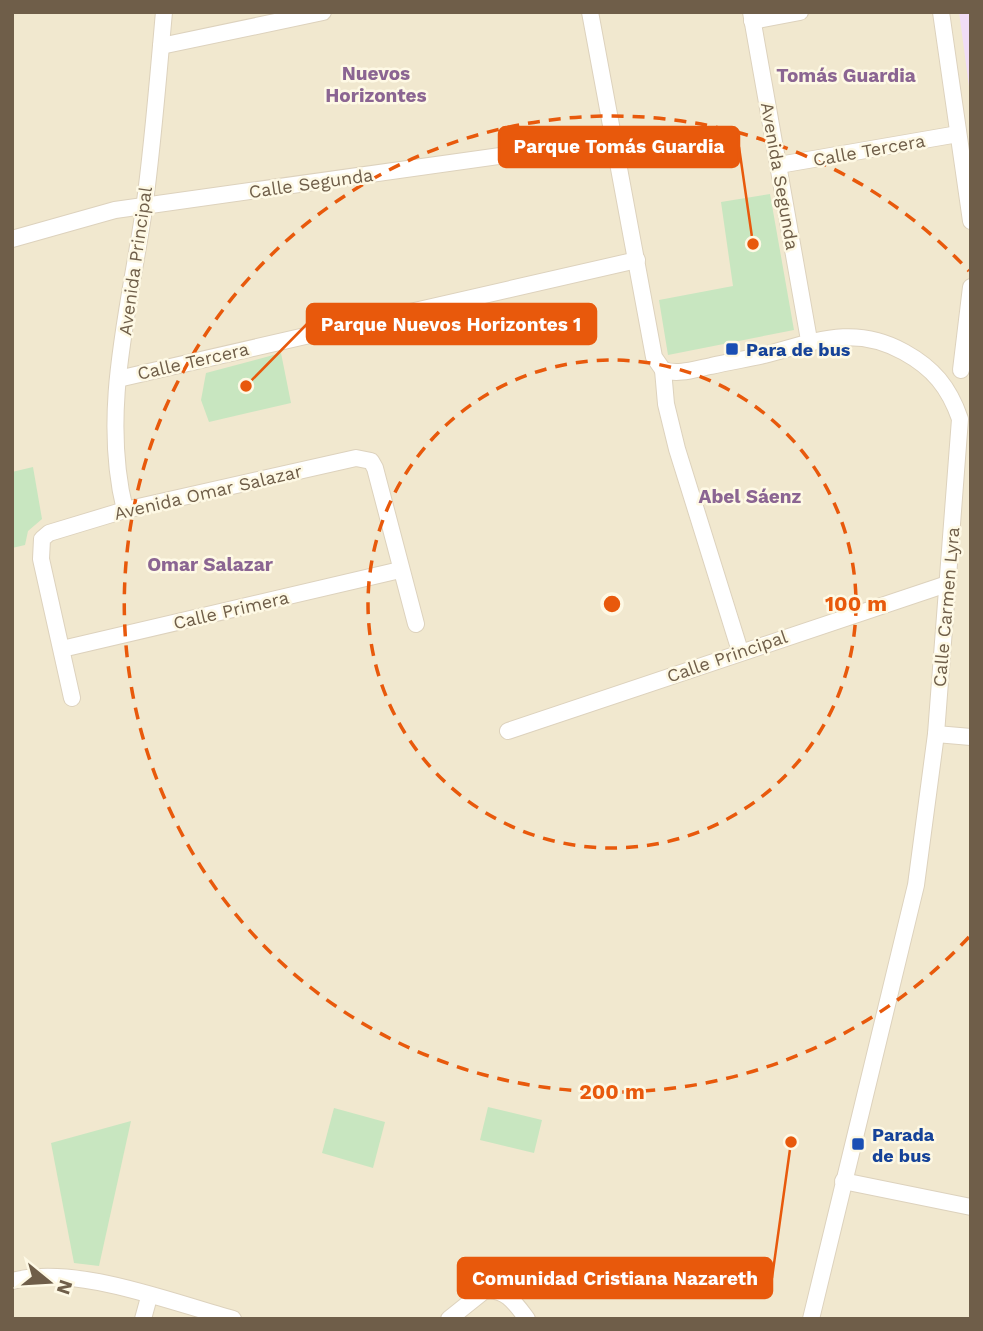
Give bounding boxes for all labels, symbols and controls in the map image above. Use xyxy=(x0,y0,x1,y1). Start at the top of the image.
district label: Nuevos Horizontes xyxy=(325,62,427,107)
district label: Tomás Guardia xyxy=(776,64,916,87)
street label: Avenida Segunda xyxy=(757,101,803,251)
callout: Parque Tomás Guardia xyxy=(499,127,739,167)
street label: Calle Tercera xyxy=(811,130,927,170)
text: Parque Tomás Guardia xyxy=(513,135,725,158)
street label: Calle Segunda xyxy=(247,164,375,202)
street label: Avenida Principal xyxy=(114,185,156,337)
callout: Parque Nuevos Horizontes 1 xyxy=(307,304,596,344)
text: Parque Nuevos Horizontes 1 xyxy=(321,313,581,336)
street label: Calle Tercera xyxy=(135,338,251,384)
place label: Para de bus xyxy=(746,339,851,360)
marker: Para de bus xyxy=(724,341,740,357)
street label: Avenida Omar Salazar xyxy=(112,460,304,524)
district label: Abel Sáenz xyxy=(699,485,802,508)
street label: Calle Carmen Lyra xyxy=(929,526,963,688)
district label: Omar Salazar xyxy=(147,553,274,576)
street label: Calle Primera xyxy=(171,586,291,634)
text: 100 m xyxy=(825,591,887,616)
centre of rings xyxy=(600,592,624,616)
street label: Calle Principal xyxy=(664,625,791,686)
text: 200 m xyxy=(579,1079,645,1104)
place label: Parada de bus xyxy=(872,1124,935,1166)
marker: Parada de bus xyxy=(850,1136,866,1152)
north arrow xyxy=(14,1247,84,1317)
callout: Comunidad Cristiana Nazareth xyxy=(458,1258,772,1298)
text: Comunidad Cristiana Nazareth xyxy=(472,1267,758,1290)
text: N xyxy=(52,1277,78,1297)

